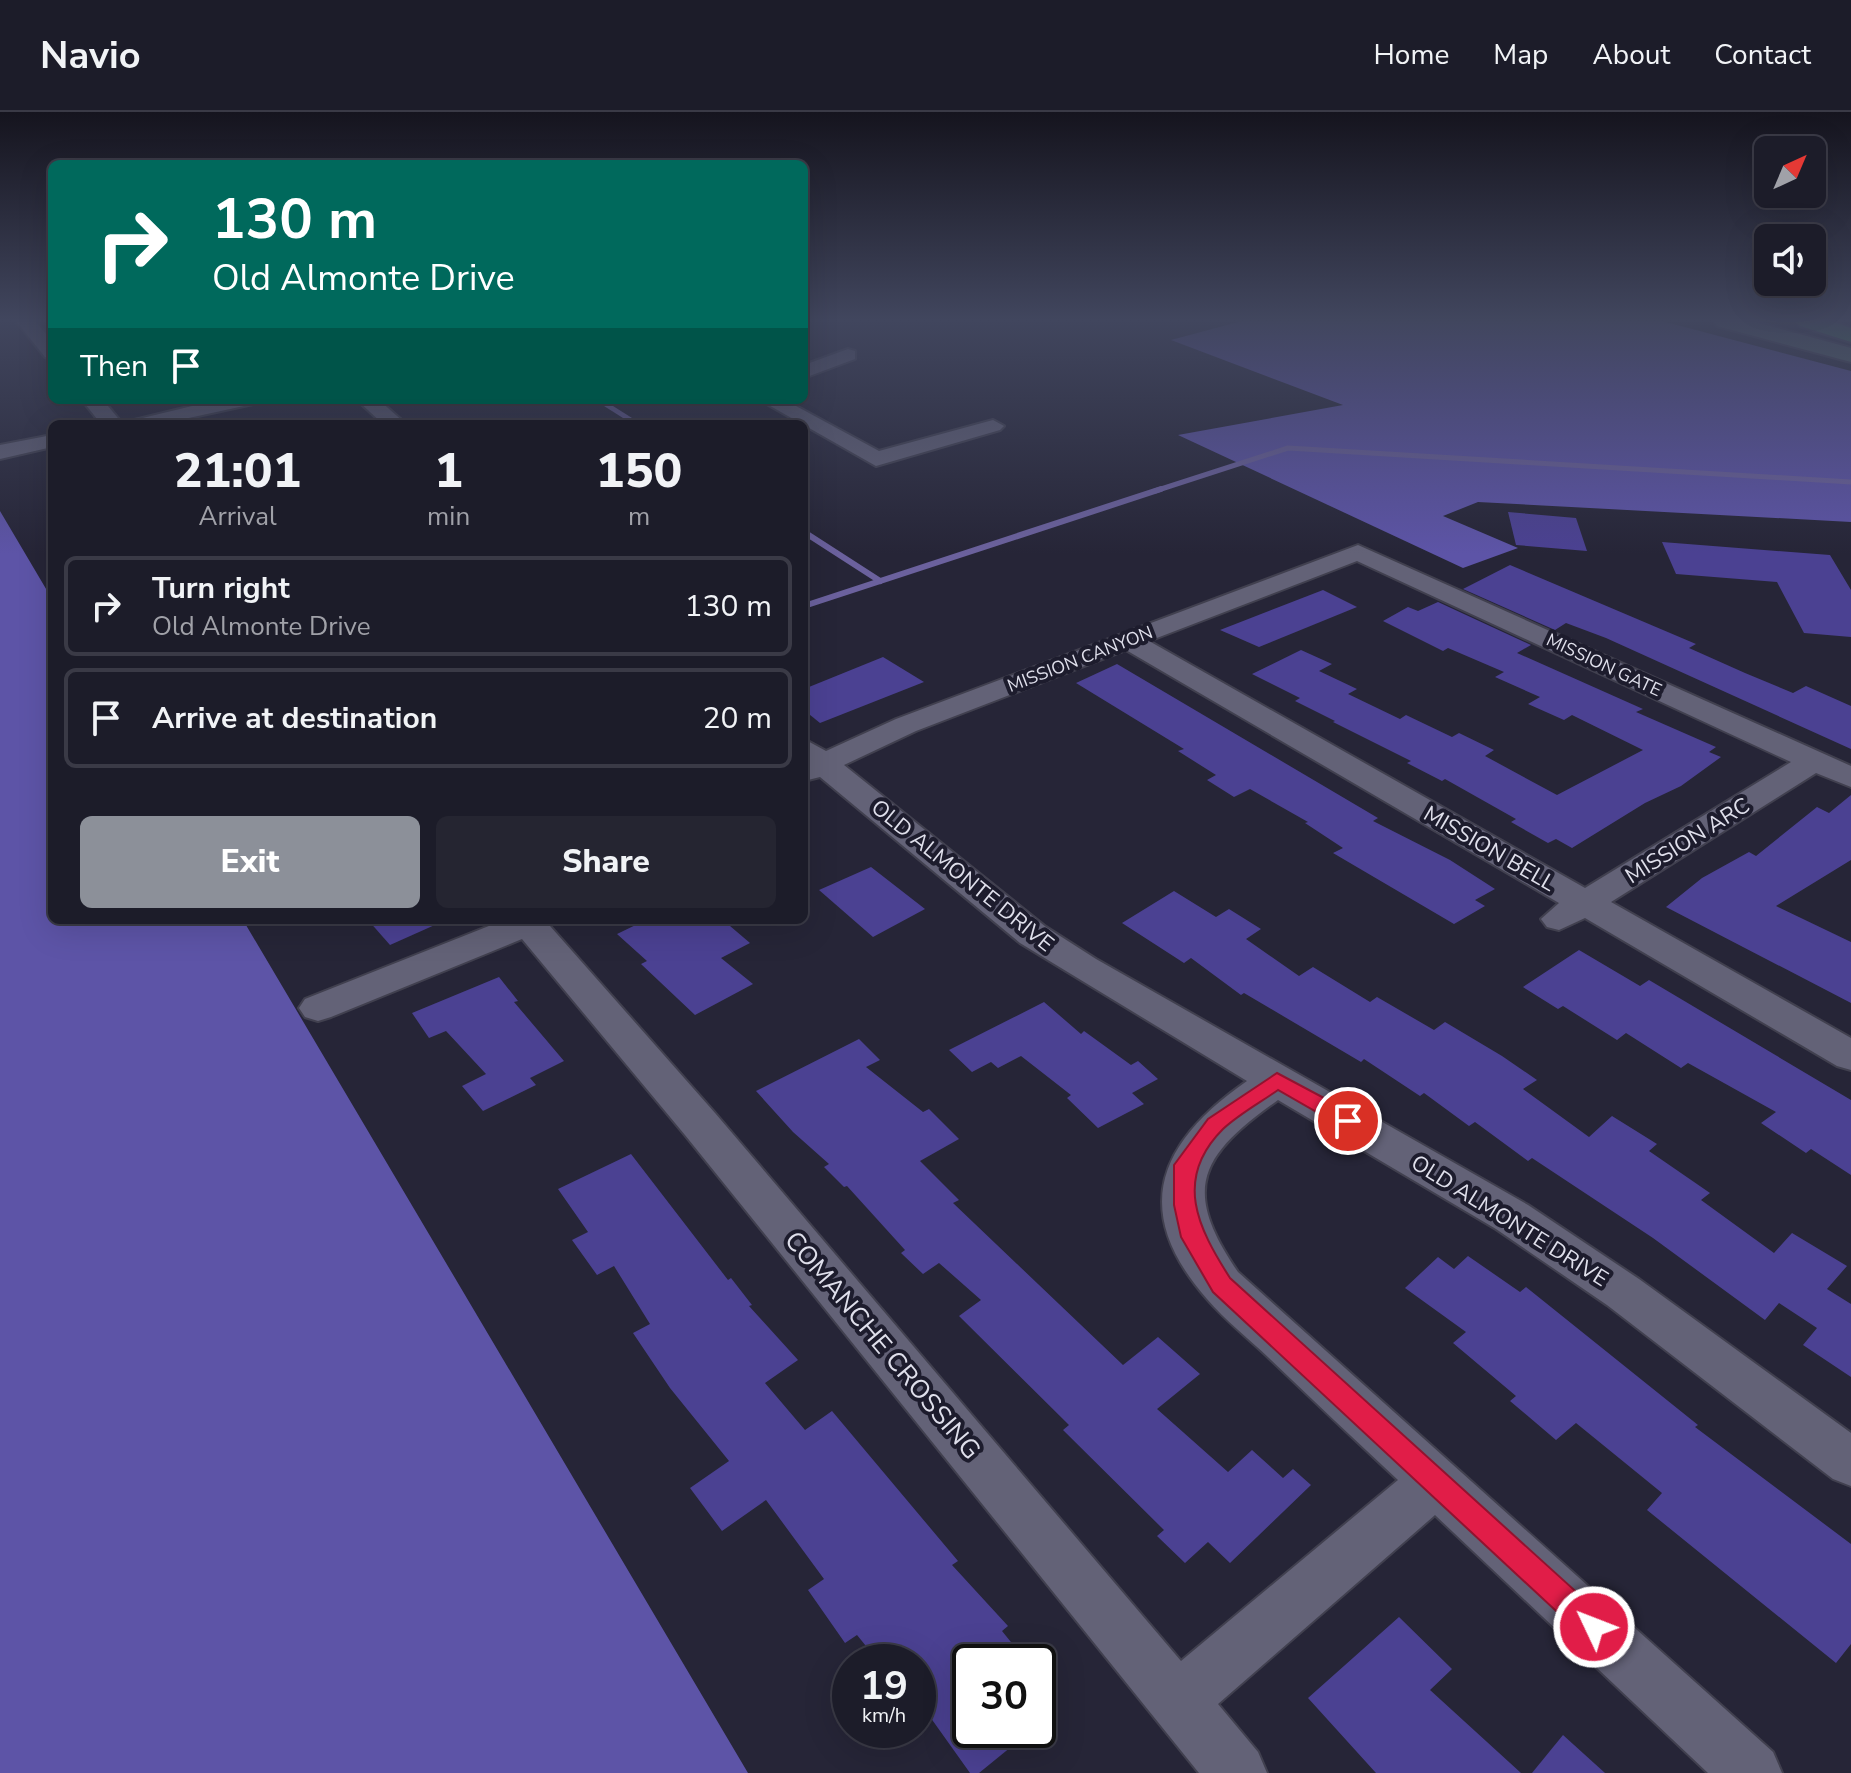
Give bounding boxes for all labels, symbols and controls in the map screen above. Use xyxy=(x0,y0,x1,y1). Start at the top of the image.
text: Navio xyxy=(40,30,141,81)
text: Home xyxy=(1374,36,1449,74)
text: Map xyxy=(1493,36,1548,74)
text: About xyxy=(1592,36,1670,74)
text: Contact xyxy=(1714,36,1811,74)
north arrow xyxy=(1754,136,1826,208)
map controls xyxy=(1754,136,1826,296)
text: 130 m xyxy=(212,181,377,258)
icon: right xyxy=(80,192,184,296)
button: sound xyxy=(1754,224,1826,296)
text: Old Almonte Drive xyxy=(212,254,515,303)
icon: arrive xyxy=(164,344,208,388)
text: Then xyxy=(80,346,148,387)
text: 21:01 xyxy=(174,438,301,504)
text: 1 xyxy=(434,438,463,504)
text: 150 xyxy=(596,438,682,504)
text: Arrival xyxy=(198,499,277,534)
text: min xyxy=(427,499,470,534)
text: m xyxy=(628,499,650,534)
text: Turn right xyxy=(152,568,290,609)
icon: right xyxy=(84,584,128,628)
text: 130 m xyxy=(685,586,772,627)
text: Old Almonte Drive xyxy=(152,609,371,644)
street label: MISSION CANYON xyxy=(1004,620,1156,698)
street label: MISSION GATE xyxy=(1542,628,1666,702)
icon: arrive xyxy=(84,696,128,740)
text: Arrive at destination xyxy=(152,698,437,739)
text: 20 m xyxy=(703,698,772,739)
street label: MISSION ARC xyxy=(1620,791,1755,891)
street label: OLD ALMONTE DRIVE xyxy=(865,793,1060,959)
street label: MISSION BELL xyxy=(1418,799,1561,899)
button: Exit xyxy=(80,816,420,908)
button: Share xyxy=(436,816,776,908)
pin xyxy=(1314,1087,1382,1155)
icon: arrive xyxy=(1326,1099,1370,1143)
street label: OLD ALMONTE DRIVE xyxy=(1405,1148,1614,1294)
street label: COMANCHE CROSSING xyxy=(777,1224,989,1467)
position arrow xyxy=(1552,1585,1636,1669)
speed limit sign: 30 xyxy=(952,1644,1056,1748)
text: 19 xyxy=(860,1659,908,1713)
text: km/h xyxy=(862,1702,906,1729)

